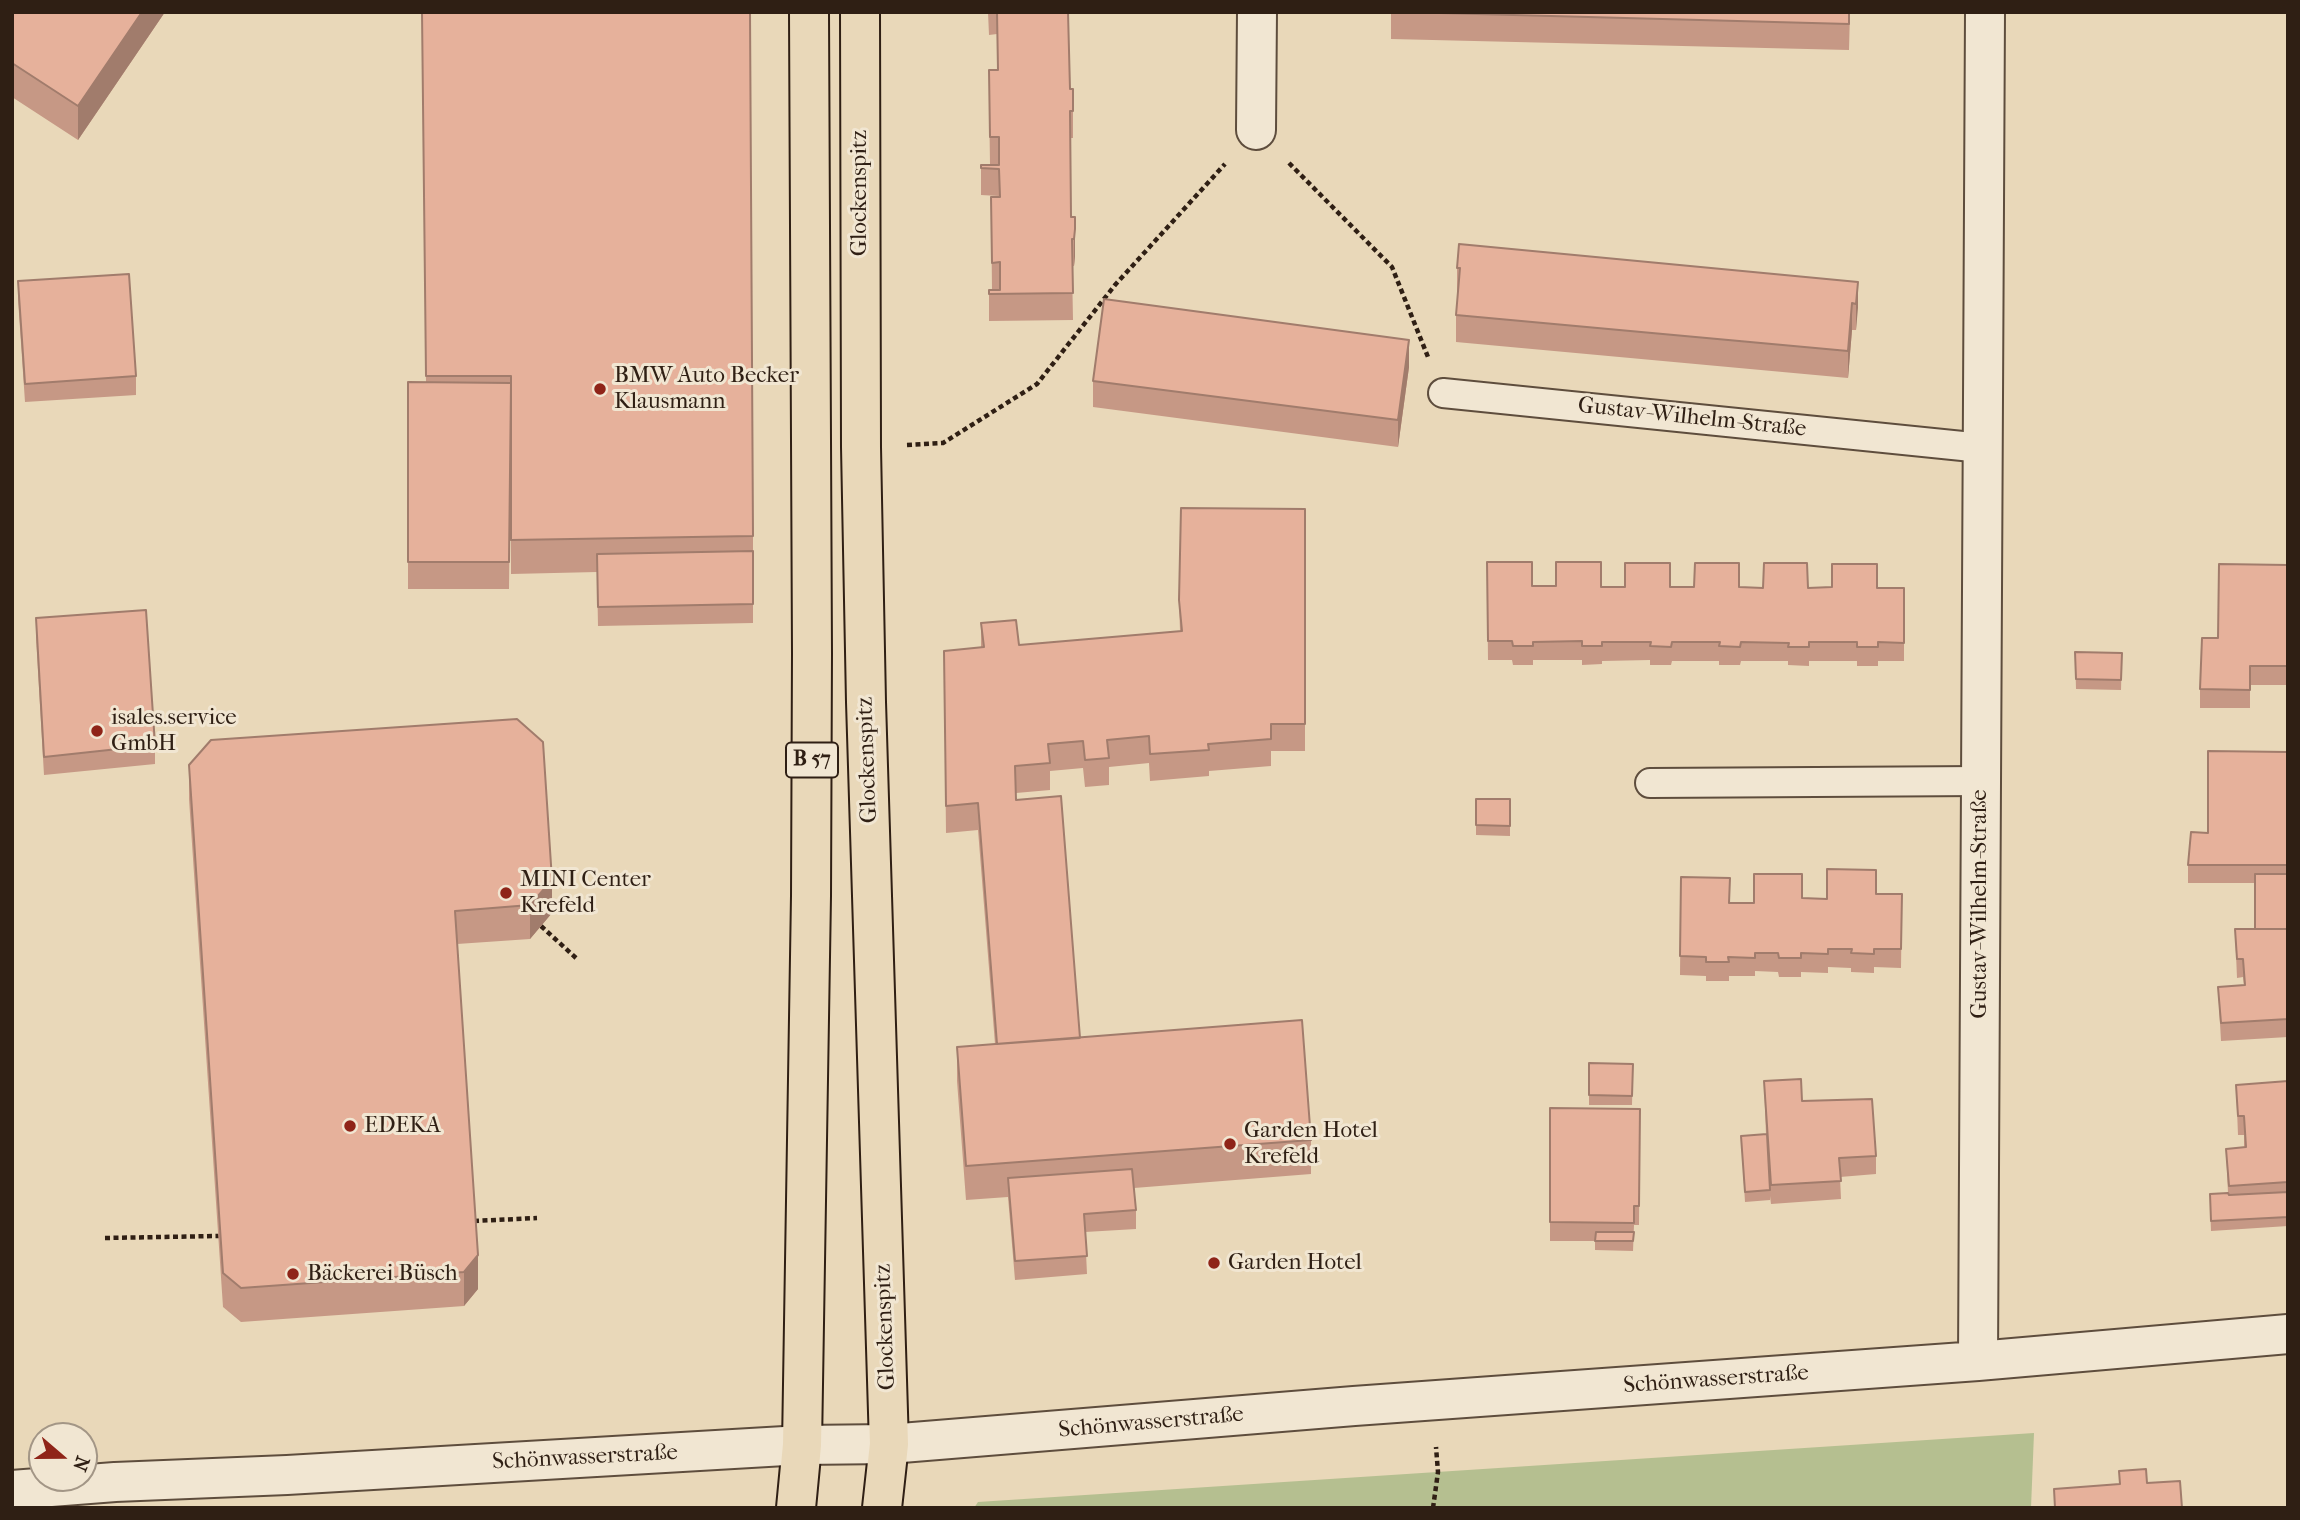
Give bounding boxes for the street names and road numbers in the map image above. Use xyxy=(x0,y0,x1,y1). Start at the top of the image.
street label: Glockenspitz xyxy=(846,130,874,256)
street label: Gustav-Wilhelm-Straße xyxy=(1577,392,1807,444)
street label: Glockenspitz xyxy=(852,696,884,824)
road number: B 57 xyxy=(786,742,838,778)
street label: Gustav-Wilhelm-Straße xyxy=(1966,789,1994,1019)
street label: Glockenspitz xyxy=(870,1263,902,1391)
street label: Schönwasserstraße xyxy=(1622,1360,1810,1400)
street label: Schönwasserstraße xyxy=(1057,1401,1245,1445)
street label: Schönwasserstraße xyxy=(491,1439,679,1477)

